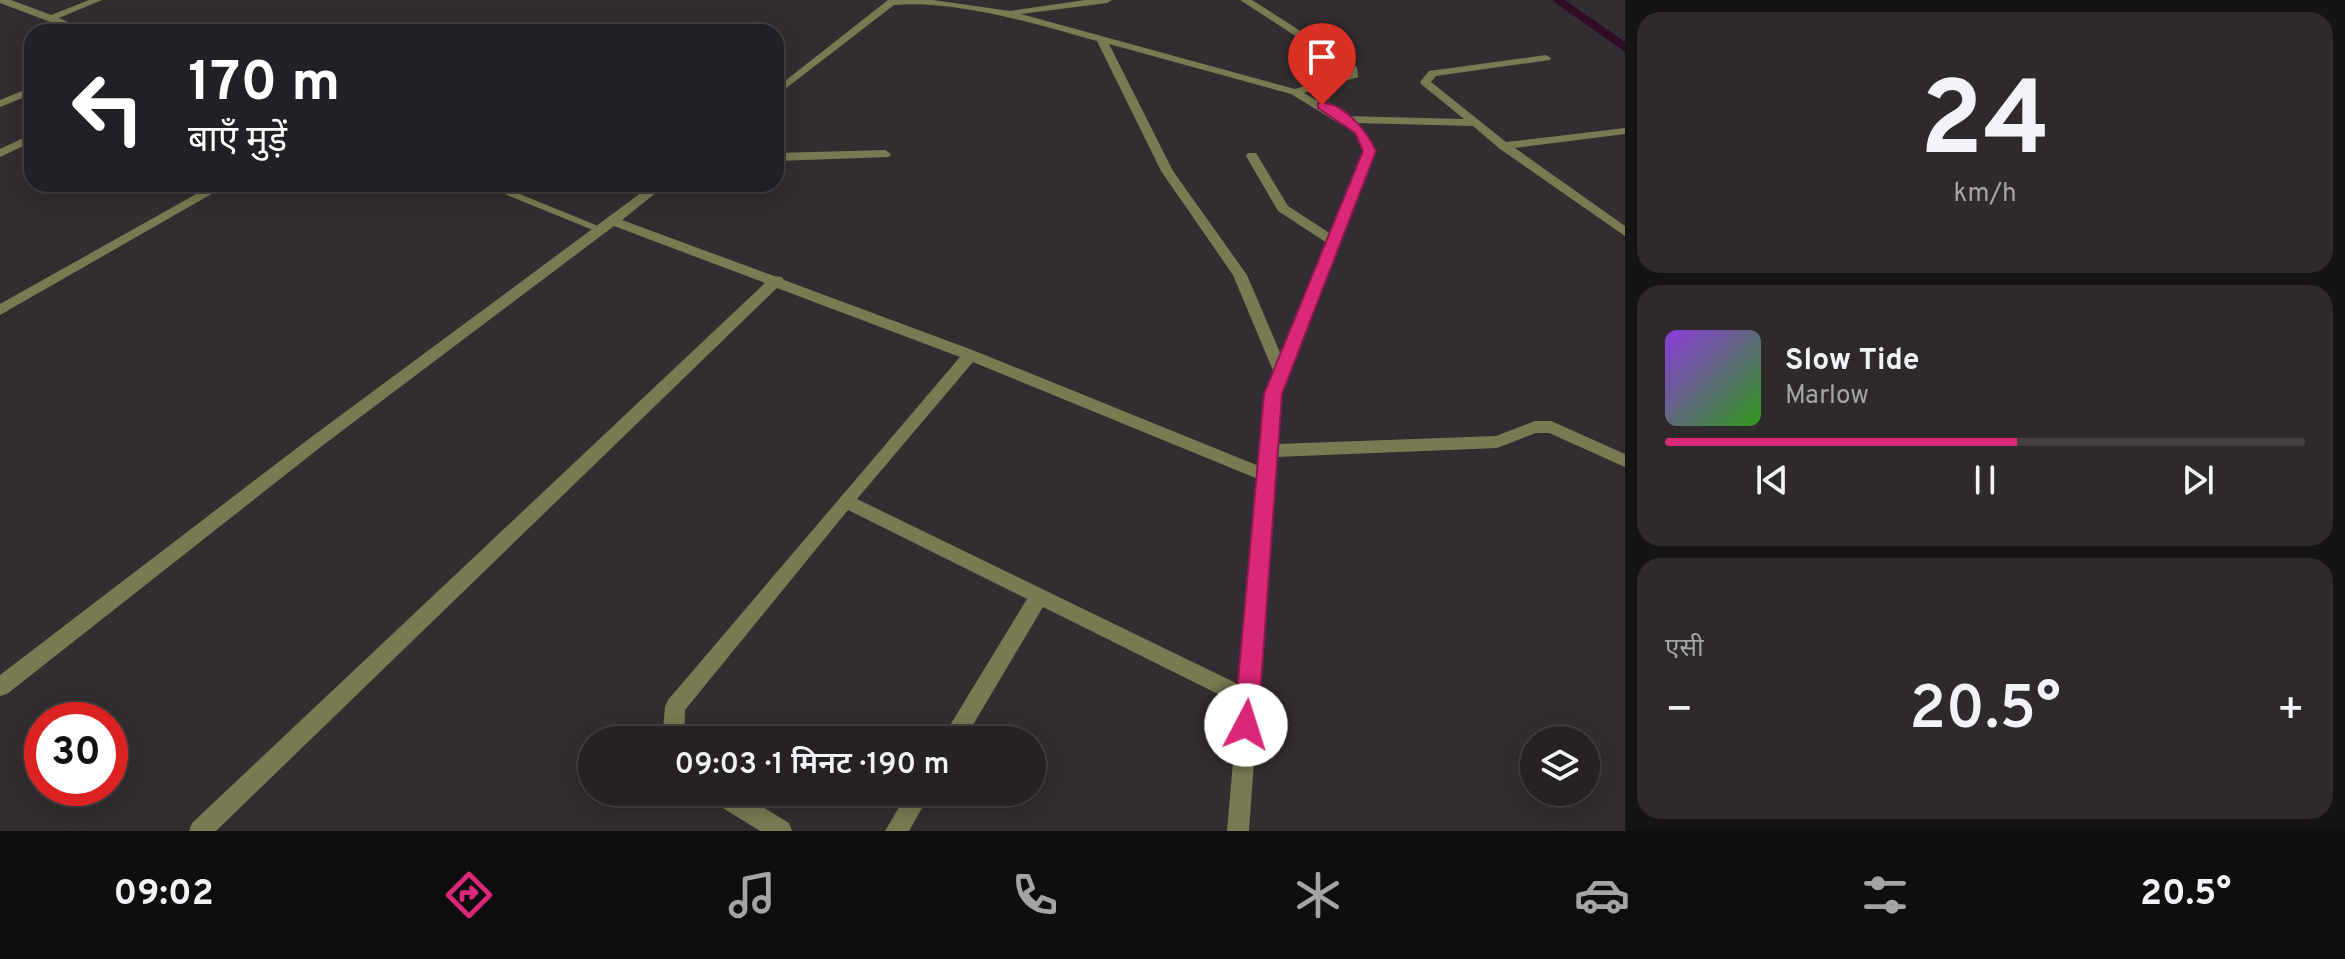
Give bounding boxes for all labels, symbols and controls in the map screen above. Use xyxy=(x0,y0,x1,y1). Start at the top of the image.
pin xyxy=(1288,23,1356,105)
icon: arrive xyxy=(1300,35,1344,79)
text: 170 m xyxy=(188,50,340,120)
icon: left xyxy=(56,56,160,160)
text: 24 xyxy=(1920,60,2050,192)
text: बाएँ मुड़ें xyxy=(188,119,287,165)
text: km/h xyxy=(1953,178,2017,211)
text: Slow Tide xyxy=(1785,343,1919,380)
text: Marlow xyxy=(1785,380,1869,413)
icon: previous xyxy=(1750,458,1794,502)
icon: pause xyxy=(1963,458,2007,502)
icon: next xyxy=(2176,458,2220,502)
text: एसी xyxy=(1665,633,1704,666)
text: 20.5° xyxy=(1909,674,2061,750)
position arrow xyxy=(1204,683,1288,767)
text: − xyxy=(1665,684,1693,740)
text: + xyxy=(2277,684,2305,740)
speed limit sign: 30 xyxy=(24,702,128,806)
map controls xyxy=(1520,726,1600,806)
button: layers xyxy=(1520,726,1600,806)
text: 09:03 · 1 मिनट · 190 m xyxy=(675,747,949,784)
icon: directions xyxy=(441,867,497,923)
icon: music xyxy=(724,867,780,923)
icon: phone xyxy=(1007,867,1063,923)
icon: climate xyxy=(1290,867,1346,923)
icon: car xyxy=(1574,867,1630,923)
icon: filters xyxy=(1857,867,1913,923)
text: 09:02 xyxy=(114,872,214,918)
text: 20.5° xyxy=(2140,872,2231,918)

